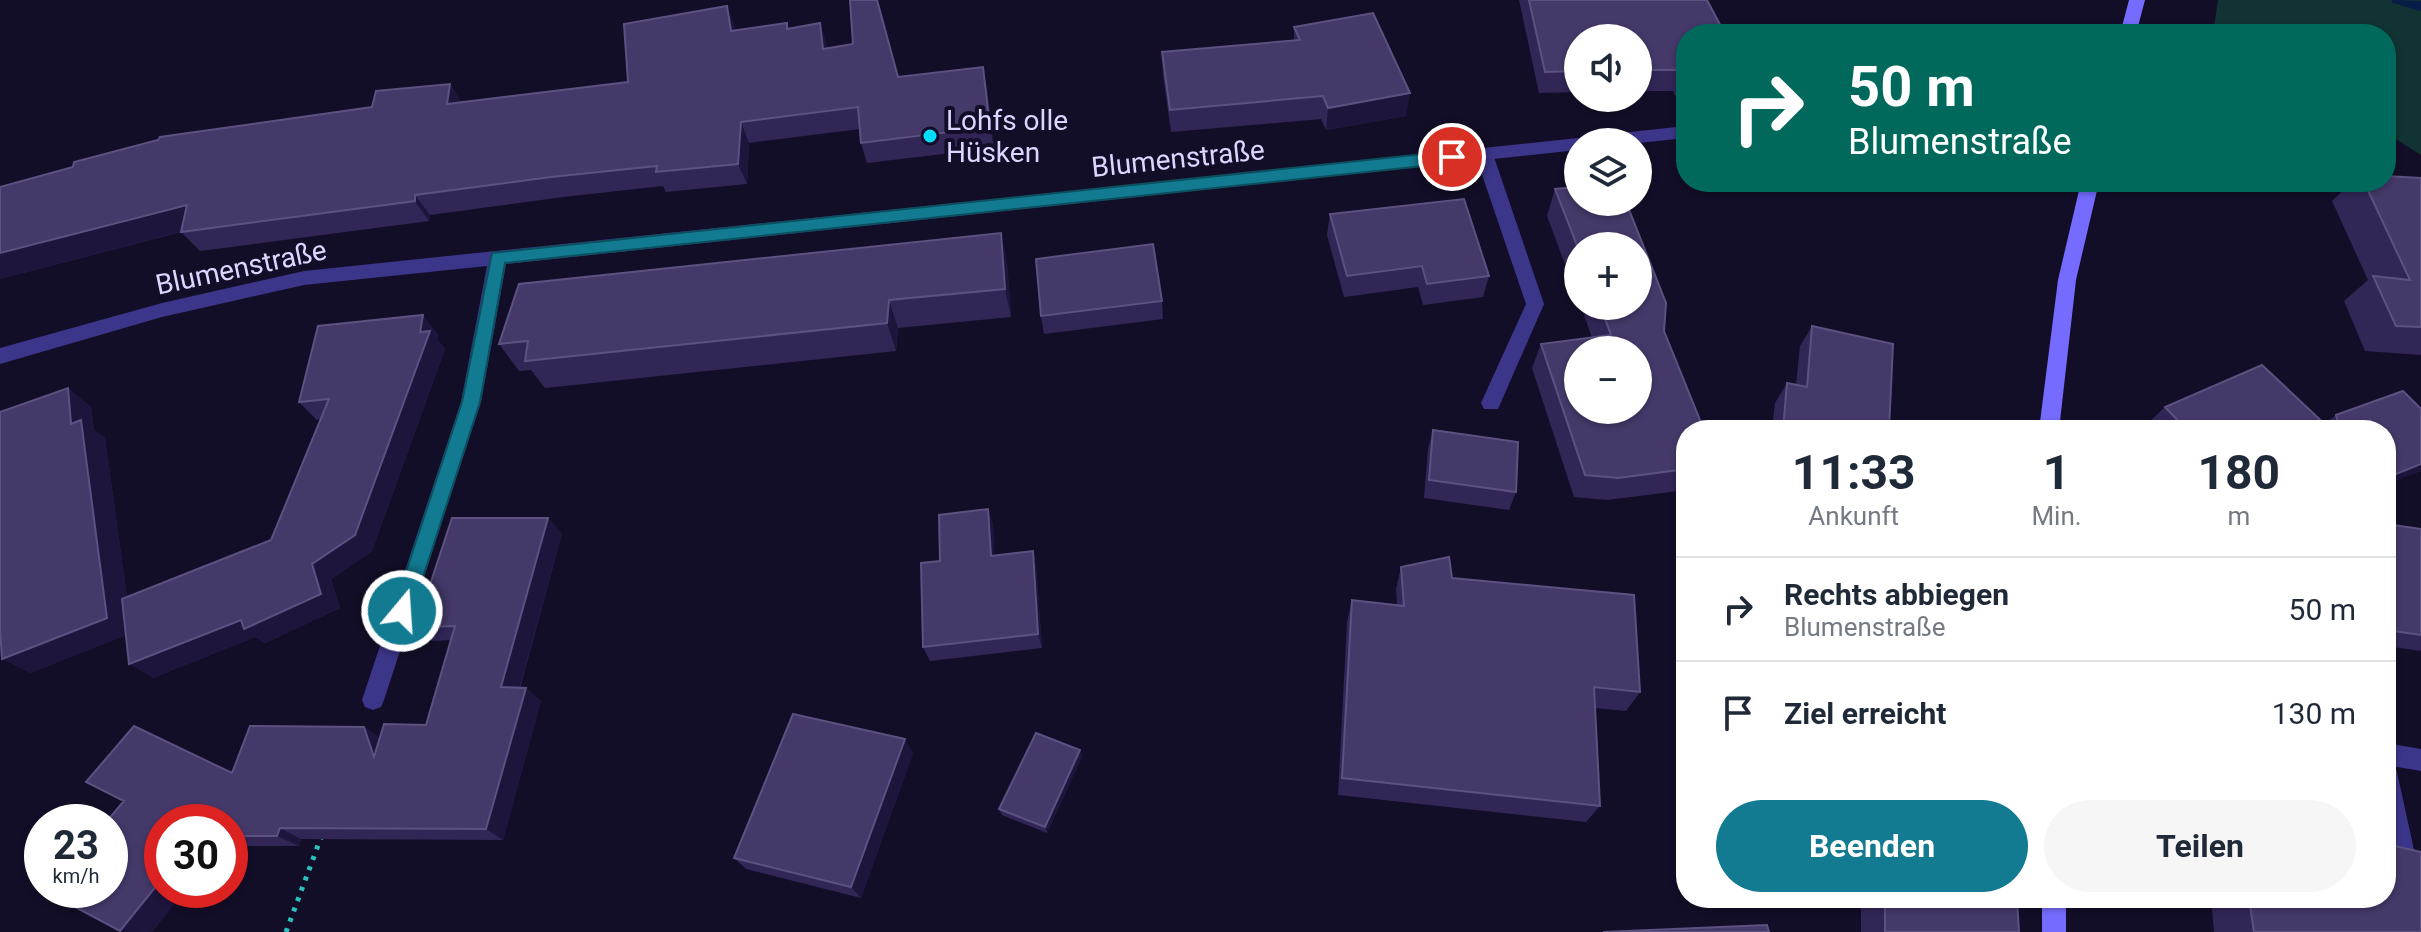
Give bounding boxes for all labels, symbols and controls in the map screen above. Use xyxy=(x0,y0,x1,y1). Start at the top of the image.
map controls xyxy=(1564,24,1652,424)
button: sound xyxy=(1564,24,1652,112)
text: 50 m xyxy=(1848,54,1975,120)
icon: right xyxy=(1716,56,1820,160)
place label: Lohfs olle Hüsken xyxy=(946,104,1068,169)
text: Blumenstraße xyxy=(1848,121,2072,163)
pin xyxy=(1418,123,1486,191)
marker: Lohfs olle Hüsken xyxy=(921,127,939,145)
button: layers xyxy=(1564,128,1652,216)
street label: Blumenstraße xyxy=(1090,133,1266,184)
icon: arrive xyxy=(1430,135,1474,179)
button: + xyxy=(1564,232,1652,320)
street label: Blumenstraße xyxy=(153,233,330,302)
button: − xyxy=(1564,336,1652,424)
text: 11:33 xyxy=(1792,444,1916,501)
text: 1 xyxy=(2043,444,2070,501)
text: 180 xyxy=(2198,444,2280,501)
text: Ankunft xyxy=(1808,501,1899,531)
text: Min. xyxy=(2031,501,2082,531)
text: m xyxy=(2227,501,2250,531)
position arrow xyxy=(360,569,444,653)
text: Rechts abbiegen xyxy=(1784,577,2009,612)
icon: right xyxy=(1716,587,1760,631)
text: 50 m xyxy=(2289,592,2356,627)
text: Blumenstraße xyxy=(1784,612,1945,642)
icon: arrive xyxy=(1716,691,1760,735)
text: Ziel erreicht xyxy=(1784,696,1946,731)
text: 130 m xyxy=(2272,696,2356,731)
button: Beenden xyxy=(1716,800,2028,892)
button: Teilen xyxy=(2044,800,2356,892)
speed limit sign: 30 xyxy=(144,804,248,908)
text: 23 xyxy=(53,822,99,869)
text: km/h xyxy=(53,864,99,888)

